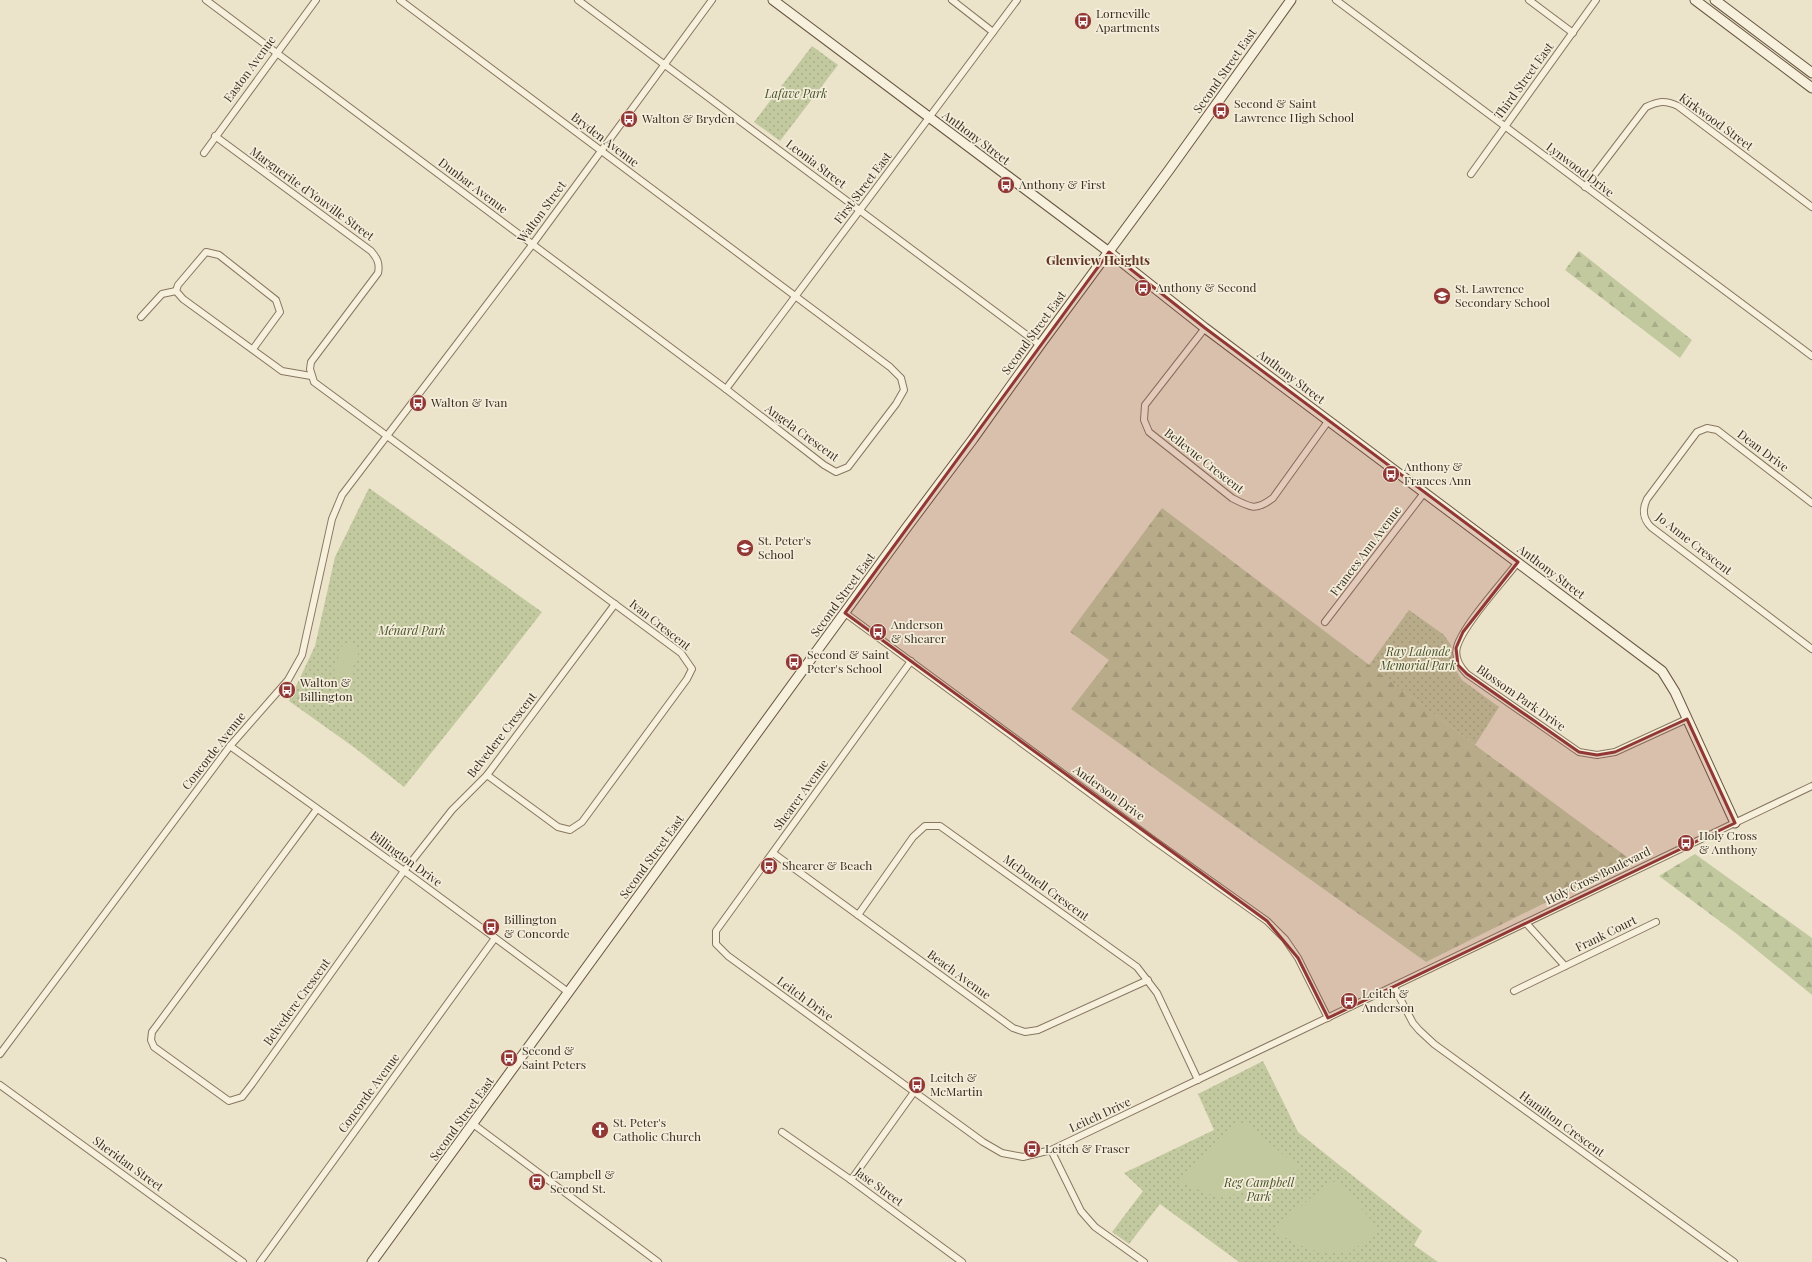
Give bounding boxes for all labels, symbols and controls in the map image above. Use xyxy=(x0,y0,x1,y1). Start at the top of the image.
place label: Lorneville Apartments xyxy=(1095,5,1160,35)
bus stop icon: Lorneville Apartments xyxy=(1073,11,1093,31)
street label: Second Street East xyxy=(1189,24,1260,116)
street label: Easton Avenue xyxy=(220,32,279,105)
street label: Third Street East xyxy=(1490,38,1557,122)
park label: Lafave Park xyxy=(764,85,827,101)
street label: Kirkwood Street xyxy=(1676,89,1757,154)
place label: Second & Saint Lawrence High School xyxy=(1234,95,1355,125)
bus stop icon: Second & Saint Lawrence High School xyxy=(1211,101,1231,121)
street label: Anthony Street xyxy=(939,106,1014,168)
street label: Bryden Avenue xyxy=(568,108,643,170)
bus stop icon: Walton & Bryden xyxy=(619,109,639,129)
place label: Walton & Bryden xyxy=(641,110,735,126)
street label: Leonia Street xyxy=(783,135,851,192)
street label: Lynwood Drive xyxy=(1543,138,1618,200)
street label: Marguerite d'Youville Street xyxy=(247,143,378,244)
street label: First Street East xyxy=(830,148,895,227)
street label: Dunbar Avenue xyxy=(436,154,511,217)
bus stop icon: Anthony & First xyxy=(996,175,1016,195)
place label: Anthony & First xyxy=(1018,176,1106,192)
street label: Walton Street xyxy=(513,177,570,246)
district label: Glenview Heights xyxy=(1046,251,1150,268)
bus stop icon: Anthony & Second xyxy=(1133,278,1153,298)
place label: Anthony & Second xyxy=(1155,279,1257,295)
place label: St. Lawrence Secondary School xyxy=(1455,280,1551,310)
school or university icon: St. Lawrence Secondary School xyxy=(1432,286,1452,306)
street label: Second Street East xyxy=(997,287,1069,378)
street label: Anthony Street xyxy=(1254,345,1329,407)
bus stop icon: Walton & Ivan xyxy=(408,393,428,413)
place label: Walton & Ivan xyxy=(430,394,508,410)
street label: Angela Crescent xyxy=(762,399,843,465)
street label: Bellevue Crescent xyxy=(1162,424,1248,497)
street label: Dean Drive xyxy=(1735,426,1792,475)
place label: Anthony & Frances Ann xyxy=(1403,458,1471,488)
bus stop icon: Anthony & Frances Ann xyxy=(1381,464,1401,484)
street label: Frances Ann Avenue xyxy=(1326,502,1404,599)
street label: Jo Anne Crescent xyxy=(1653,508,1736,578)
place label: St. Peter's School xyxy=(758,532,811,562)
school or university icon: St. Peter's School xyxy=(735,538,755,558)
street label: Anthony Street xyxy=(1514,540,1589,602)
street label: Second Street East xyxy=(806,549,878,640)
street label: Ivan Crescent xyxy=(627,595,695,654)
place label: Anderson & Shearer xyxy=(890,616,947,646)
park label: Ménard Park xyxy=(377,622,446,638)
bus stop icon: Anderson & Shearer xyxy=(868,622,888,642)
park label: Ray Lalonde Memorial Park xyxy=(1379,643,1456,673)
place label: Second & Saint Peter's School xyxy=(807,646,890,676)
bus stop icon: Second & Saint Peter's School xyxy=(784,652,804,672)
street label: Blossom Park Drive xyxy=(1474,661,1569,734)
place label: Walton & Billington xyxy=(299,674,353,704)
bus stop icon: Walton & Billington xyxy=(277,680,297,700)
street label: Belvedere Crescent xyxy=(463,688,540,780)
street label: Concorde Avenue xyxy=(178,708,249,793)
street label: Shearer Avenue xyxy=(769,756,831,833)
street label: Anderson Drive xyxy=(1070,760,1149,824)
street label: Second Street East xyxy=(615,811,687,902)
street label: Billington Drive xyxy=(367,827,446,890)
place label: Holy Cross & Anthony xyxy=(1699,827,1757,857)
bus stop icon: Holy Cross & Anthony xyxy=(1676,833,1696,853)
street label: Holy Cross Boulevard xyxy=(1542,843,1653,908)
street label: McDonell Crescent xyxy=(1000,851,1093,924)
bus stop icon: Shearer & Beach xyxy=(759,856,779,876)
place label: Shearer & Beach xyxy=(782,857,872,873)
place label: Billington & Concorde xyxy=(504,911,570,941)
street label: Frank Court xyxy=(1572,911,1639,955)
bus stop icon: Billington & Concorde xyxy=(481,917,501,937)
street label: Beach Avenue xyxy=(925,946,994,1003)
street label: Belvedere Crescent xyxy=(259,954,334,1048)
street label: Leitch Drive xyxy=(774,972,837,1024)
place label: Leitch & Anderson xyxy=(1361,985,1414,1015)
bus stop icon: Leitch & Anderson xyxy=(1339,991,1359,1011)
place label: Second & Saint Peters xyxy=(522,1042,586,1072)
bus stop icon: Second & Saint Peters xyxy=(499,1048,519,1068)
street label: Concorde Avenue xyxy=(334,1049,403,1135)
place label: Leitch & McMartin xyxy=(930,1069,983,1099)
street label: Second Street East xyxy=(425,1073,497,1164)
bus stop icon: Leitch & McMartin xyxy=(907,1075,927,1095)
street label: Hamilton Crescent xyxy=(1517,1087,1609,1160)
street label: Leitch Drive xyxy=(1066,1093,1133,1135)
place label: St. Peter's Catholic Church xyxy=(613,1114,701,1144)
church icon: St. Peter's Catholic Church xyxy=(590,1120,610,1140)
street label: Sheridan Street xyxy=(90,1132,168,1195)
bus stop icon: Leitch & Fraser xyxy=(1022,1139,1042,1159)
place label: Leitch & Fraser xyxy=(1045,1140,1130,1156)
street label: Jase Street xyxy=(851,1163,908,1210)
place label: Campbell & Second St. xyxy=(550,1166,615,1196)
bus stop icon: Campbell & Second St. xyxy=(527,1172,547,1192)
park label: Reg Campbell Park xyxy=(1223,1174,1295,1204)

